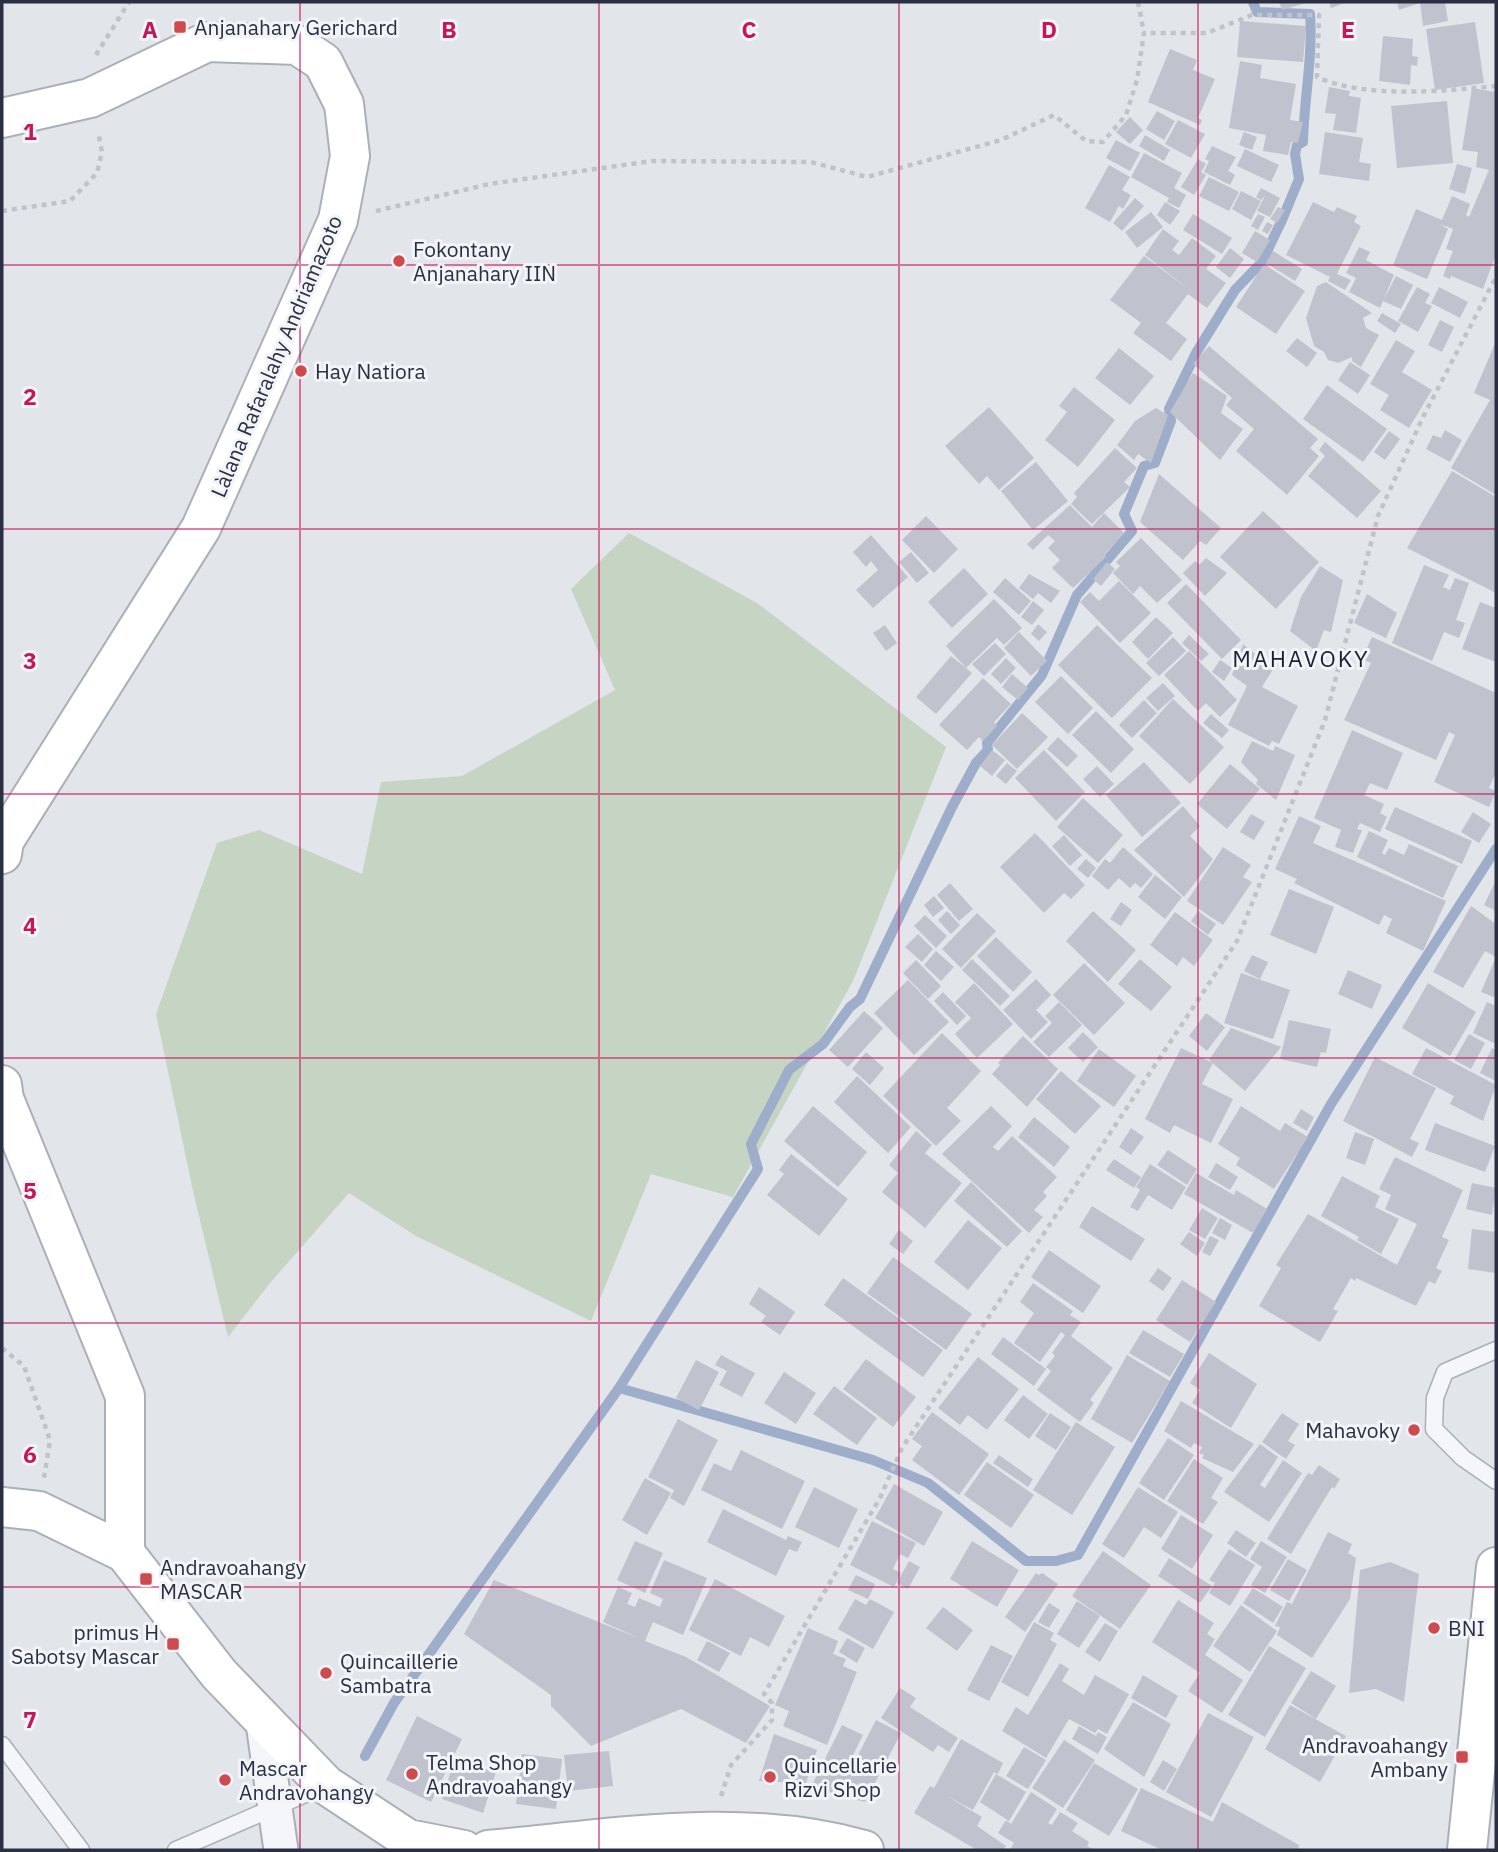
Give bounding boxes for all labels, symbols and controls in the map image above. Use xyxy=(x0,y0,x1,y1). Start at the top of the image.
place label: Anjanahary Gerichard xyxy=(194,13,398,41)
text: A xyxy=(142,14,158,44)
text: B xyxy=(441,14,457,44)
text: C xyxy=(742,14,757,44)
text: D xyxy=(1041,14,1057,44)
text: E xyxy=(1341,14,1355,44)
marker: Anjanahary Gerichard xyxy=(172,19,188,35)
text: 1 xyxy=(23,116,37,146)
street label: Làlana Rafaralahy Andriamazoto xyxy=(204,211,348,501)
place label: Fokontany Anjanahary IIN xyxy=(413,235,556,287)
marker: Fokontany Anjanahary IIN xyxy=(391,253,407,269)
place label: Hay Natiora xyxy=(315,357,426,385)
marker: Hay Natiora xyxy=(293,363,309,379)
text: 2 xyxy=(23,381,37,411)
district label: MAHAVOKY xyxy=(1232,643,1370,673)
text: 3 xyxy=(23,645,37,675)
text: 4 xyxy=(23,910,37,940)
text: 5 xyxy=(23,1175,37,1205)
place label: Mahavoky xyxy=(1305,1416,1401,1444)
marker: Mahavoky xyxy=(1406,1422,1422,1438)
text: 6 xyxy=(23,1439,37,1469)
place label: Andravoahangy MASCAR xyxy=(160,1553,307,1605)
marker: Andravoahangy MASCAR xyxy=(138,1571,154,1587)
place label: BNI xyxy=(1448,1614,1485,1642)
place label: primus H Sabotsy Mascar xyxy=(11,1618,159,1670)
marker: BNI xyxy=(1426,1620,1442,1636)
marker: primus H Sabotsy Mascar xyxy=(165,1636,181,1652)
place label: Quincaillerie Sambatra xyxy=(340,1647,458,1699)
marker: Quincaillerie Sambatra xyxy=(318,1665,334,1681)
text: 7 xyxy=(23,1704,37,1734)
place label: Andravoahangy Ambany xyxy=(1302,1731,1449,1783)
place label: Telma Shop Andravoahangy xyxy=(426,1748,573,1800)
marker: Andravoahangy Ambany xyxy=(1454,1749,1470,1765)
place label: Quincellarie Rizvi Shop xyxy=(784,1751,897,1803)
place label: Mascar Andravohangy xyxy=(239,1754,374,1806)
marker: Telma Shop Andravoahangy xyxy=(404,1766,420,1782)
marker: Quincellarie Rizvi Shop xyxy=(762,1769,778,1785)
marker: Mascar Andravohangy xyxy=(217,1772,233,1788)

